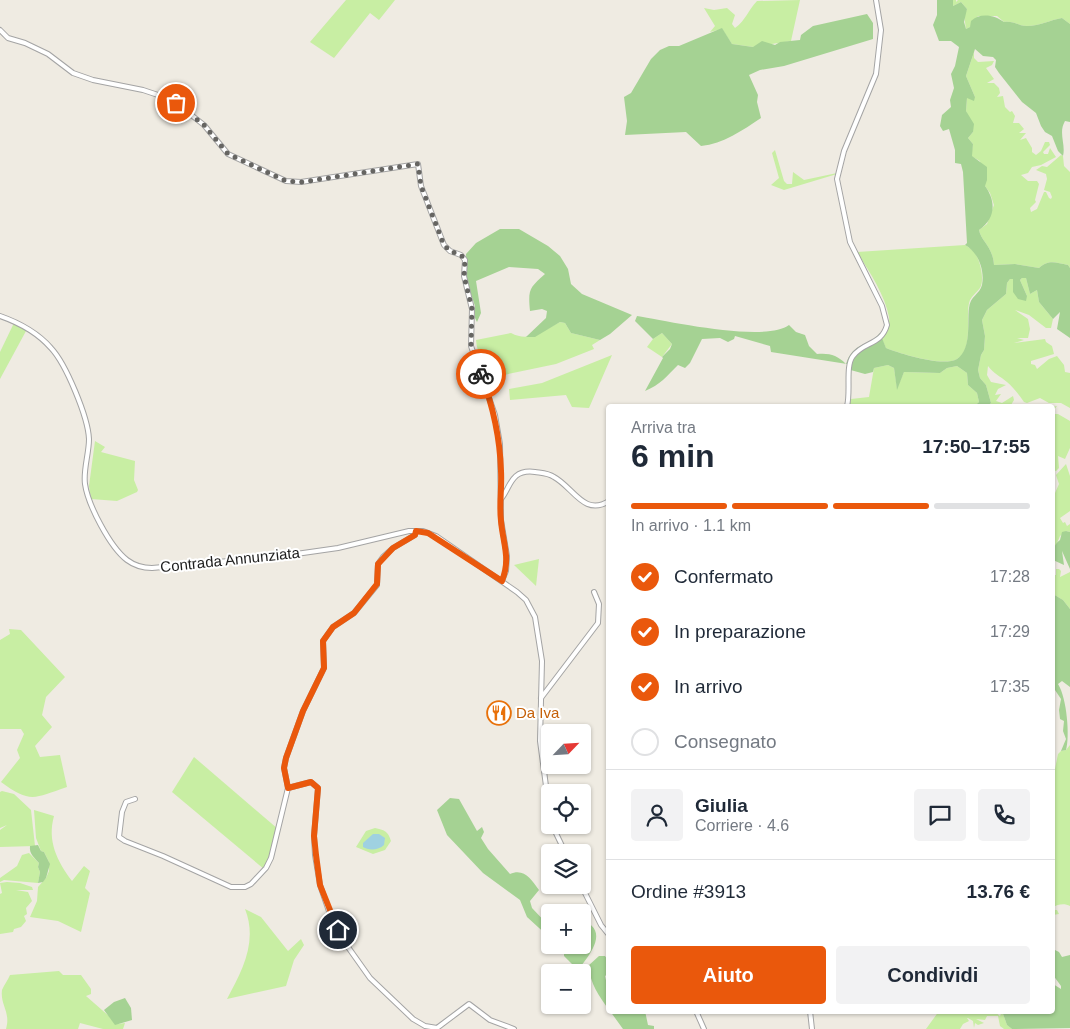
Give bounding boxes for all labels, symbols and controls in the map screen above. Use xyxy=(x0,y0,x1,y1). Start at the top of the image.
pin xyxy=(155,82,197,124)
icon: bag xyxy=(162,89,190,117)
courier xyxy=(456,349,506,399)
icon: bike xyxy=(467,360,495,388)
text: Arriva tra xyxy=(631,419,696,436)
text: 17:50–17:55 xyxy=(922,436,1030,457)
text: 6 min xyxy=(631,438,715,474)
text: In arrivo · 1.1 km xyxy=(631,517,751,534)
street label: Contrada Annunziata xyxy=(159,544,301,575)
icon: check xyxy=(631,563,659,591)
text: Confermato xyxy=(674,566,773,587)
text: 17:28 xyxy=(990,568,1030,585)
icon: check xyxy=(631,618,659,646)
text: In preparazione xyxy=(674,621,806,642)
text: 17:29 xyxy=(990,623,1030,640)
icon: check xyxy=(631,673,659,701)
text: In arrivo xyxy=(674,676,743,697)
text: 17:35 xyxy=(990,678,1030,695)
restaurant icon: Da Iva xyxy=(486,700,512,726)
place label: Da Iva xyxy=(516,704,560,721)
north arrow xyxy=(541,724,591,774)
map controls xyxy=(541,724,591,1014)
text: Consegnato xyxy=(674,731,776,752)
button: locate xyxy=(541,784,591,834)
button: person xyxy=(631,789,683,841)
button: chat xyxy=(914,789,966,841)
button: phone xyxy=(978,789,1030,841)
text: Giulia xyxy=(695,795,748,816)
text: Corriere · 4.6 xyxy=(695,817,789,834)
button: layers xyxy=(541,844,591,894)
text: Ordine #3913 xyxy=(631,881,746,902)
text: 13.76 € xyxy=(967,881,1030,902)
button: + xyxy=(541,904,591,954)
pin xyxy=(317,909,359,951)
icon: home xyxy=(324,916,352,944)
button: Aiuto xyxy=(631,946,826,1004)
button: Condividi xyxy=(836,946,1030,1004)
button: − xyxy=(541,964,591,1014)

